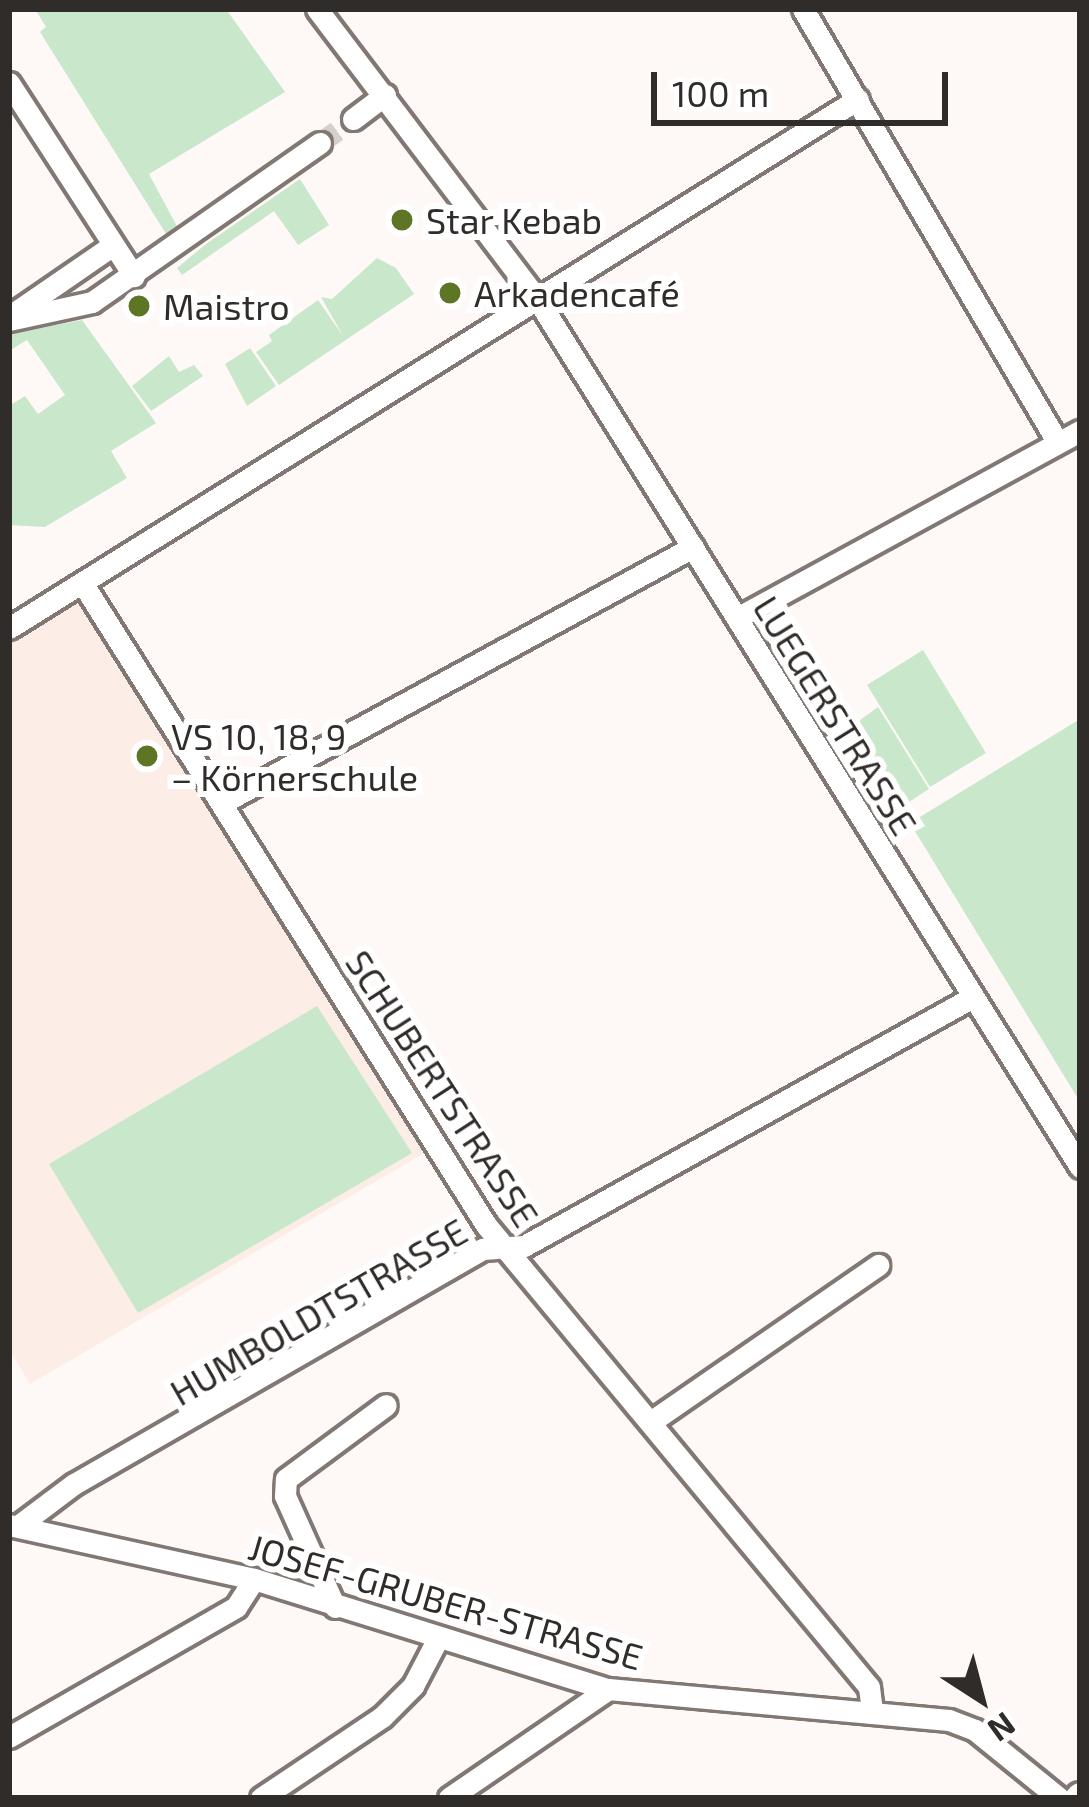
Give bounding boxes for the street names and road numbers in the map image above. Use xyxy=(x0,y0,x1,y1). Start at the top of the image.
street label: LUEGERSTRASSE xyxy=(745,588,927,842)
street label: SCHUBERTSTRASSE xyxy=(338,942,548,1234)
street label: HUMBOLDTSTRASSE xyxy=(162,1209,474,1413)
street label: JOSEF-GRUBER-STRASSE xyxy=(244,1524,648,1678)

